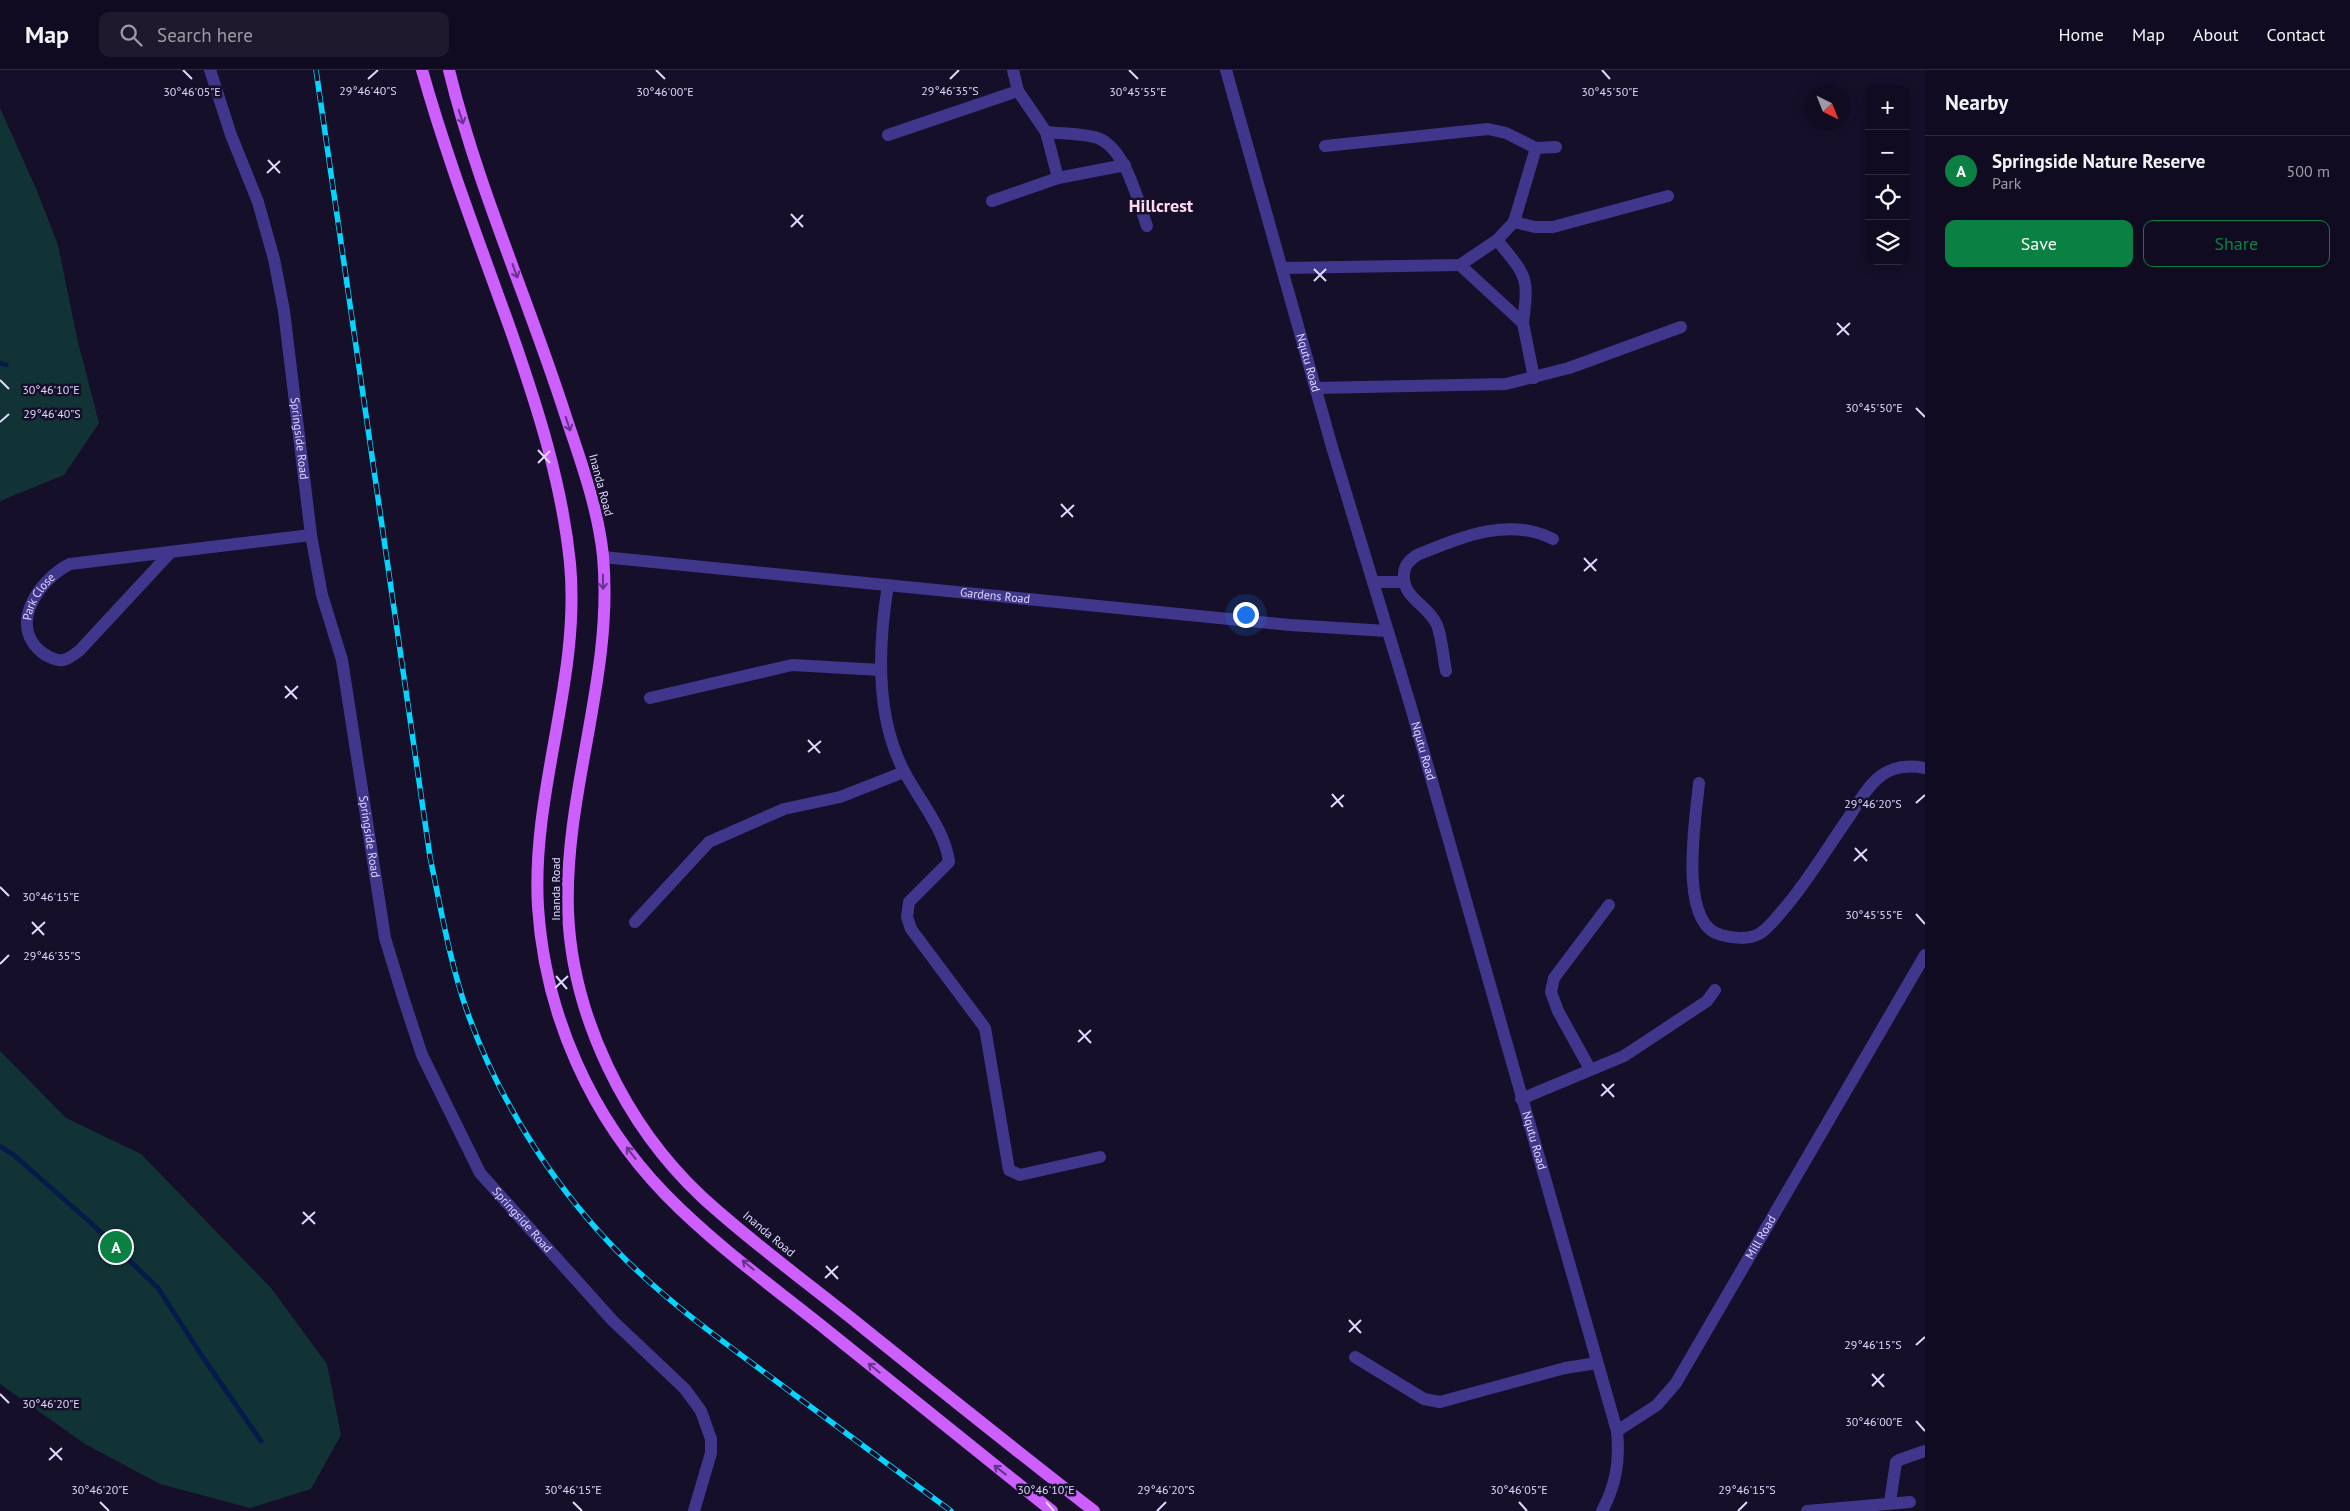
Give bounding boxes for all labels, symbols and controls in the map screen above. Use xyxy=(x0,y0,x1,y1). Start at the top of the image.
search box xyxy=(99,12,449,57)
text: Map xyxy=(25,19,69,50)
icon: search xyxy=(117,21,145,49)
text: Search here xyxy=(157,23,253,47)
text: Home xyxy=(2058,23,2104,46)
text: Map xyxy=(2132,23,2165,46)
text: About xyxy=(2193,23,2239,46)
text: Contact xyxy=(2267,23,2325,46)
text: 29°46'40"S xyxy=(339,83,397,98)
text: 29°46'35"S xyxy=(921,83,979,98)
text: 30°46'05"E xyxy=(163,84,221,99)
text: 30°46'00"E xyxy=(636,84,694,99)
text: 30°45'55"E xyxy=(1109,84,1167,99)
text: 30°45'50"E xyxy=(1581,84,1639,99)
north arrow xyxy=(1805,85,1850,130)
map controls xyxy=(1865,85,1910,265)
button: + xyxy=(1865,85,1910,130)
text: Nearby xyxy=(1945,89,2008,116)
one-way arrow xyxy=(457,109,467,125)
button: − xyxy=(1865,130,1910,175)
text: Springside Nature Reserve xyxy=(1992,149,2205,173)
text: A xyxy=(1956,161,1966,181)
text: 500 m xyxy=(2287,161,2330,181)
text: Park xyxy=(1992,173,2021,193)
button: locate xyxy=(1865,175,1910,220)
district label: Hillcrest xyxy=(1129,194,1194,217)
button: layers xyxy=(1865,220,1910,265)
button: Save xyxy=(1945,220,2133,267)
button: Share xyxy=(2143,220,2330,267)
one-way arrow xyxy=(511,262,520,278)
street label: Nqutu Road xyxy=(1293,332,1324,394)
text: 30°46'10"E xyxy=(22,382,80,397)
street label: Springside Road xyxy=(287,396,312,480)
text: 30°45'50"E xyxy=(1845,400,1903,415)
text: 29°46'40"S xyxy=(23,406,81,421)
one-way arrow xyxy=(564,416,574,432)
street label: Inanda Road xyxy=(586,452,617,518)
street label: Park Close xyxy=(19,569,58,621)
one-way arrow xyxy=(598,574,608,590)
street label: Gardens Road xyxy=(959,584,1031,606)
your location xyxy=(1233,602,1259,628)
street label: Nqutu Road xyxy=(1408,720,1439,782)
street label: Springside Road xyxy=(356,794,384,879)
text: 29°46'20"S xyxy=(1844,796,1902,811)
street label: Inanda Road xyxy=(548,857,563,921)
text: 30°46'15"E xyxy=(22,889,80,904)
text: 30°45'55"E xyxy=(1845,907,1903,922)
text: 29°46'35"S xyxy=(23,948,81,963)
street label: Nqutu Road xyxy=(1519,1109,1550,1171)
one-way arrow xyxy=(625,1147,636,1160)
street label: Springside Road xyxy=(489,1184,556,1255)
street label: Inanda Road xyxy=(740,1207,799,1260)
street label: Mill Road xyxy=(1742,1212,1779,1262)
pin: A xyxy=(100,1228,132,1266)
one-way arrow xyxy=(741,1260,754,1271)
text: 29°46'15"S xyxy=(1844,1337,1902,1352)
one-way arrow xyxy=(867,1363,880,1374)
text: 30°46'20"E xyxy=(22,1396,80,1411)
text: 30°46'00"E xyxy=(1845,1414,1903,1429)
one-way arrow xyxy=(994,1464,1007,1475)
text: 30°46'20"E xyxy=(71,1482,129,1497)
text: 30°46'15"E xyxy=(544,1482,602,1497)
text: 30°46'10"E xyxy=(1017,1482,1075,1497)
text: 29°46'20"S xyxy=(1137,1482,1195,1497)
text: 30°46'05"E xyxy=(1490,1482,1548,1497)
text: 29°46'15"S xyxy=(1718,1482,1776,1497)

